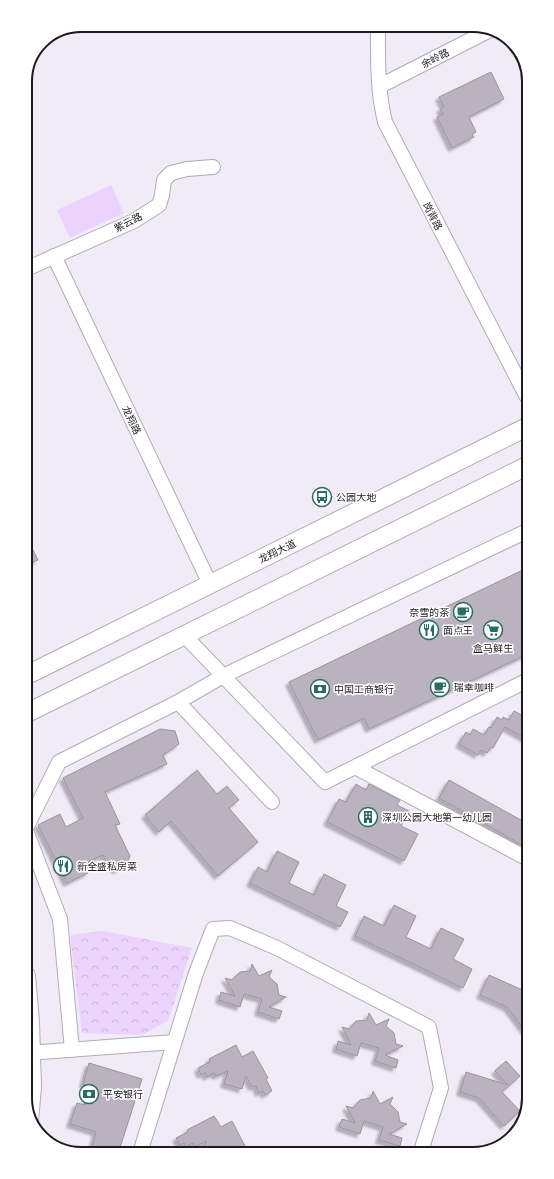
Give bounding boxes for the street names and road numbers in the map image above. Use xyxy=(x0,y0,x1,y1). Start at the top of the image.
street label: 余岭路 xyxy=(419,47,451,70)
street label: 岗背路 xyxy=(421,200,444,232)
street label: 紫云路 xyxy=(112,211,144,234)
street label: 龙翔路 xyxy=(120,404,143,436)
street label: 龙翔大道 xyxy=(257,538,298,565)

